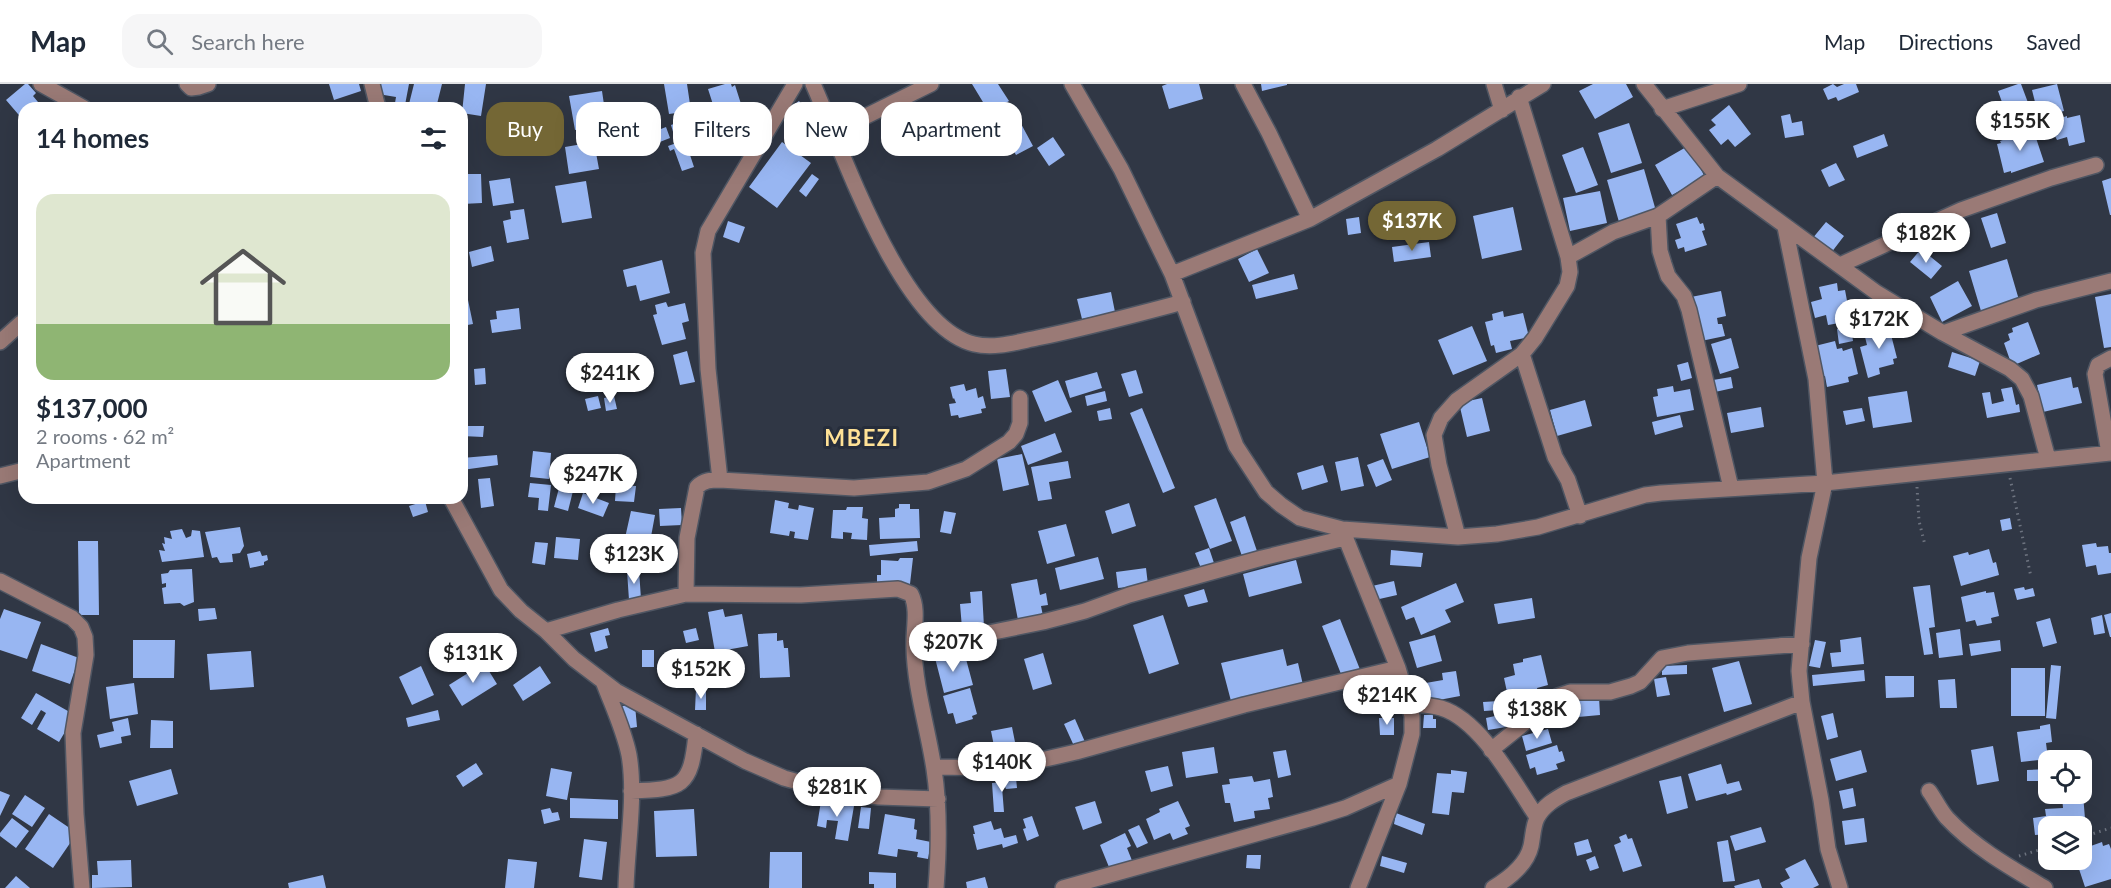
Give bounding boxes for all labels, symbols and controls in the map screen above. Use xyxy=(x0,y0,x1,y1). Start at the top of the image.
search box xyxy=(122,14,542,68)
text: Map xyxy=(30,24,86,58)
icon: search xyxy=(143,25,176,58)
text: Search here xyxy=(191,28,305,55)
text: Map xyxy=(1824,29,1865,54)
text: Directions xyxy=(1898,29,1993,54)
text: Saved xyxy=(2026,29,2081,54)
pin: $155K xyxy=(1978,101,2062,152)
chip: Buy xyxy=(486,102,564,156)
chip: Rent xyxy=(576,102,661,156)
chip: Filters xyxy=(673,102,772,156)
chip: New xyxy=(784,102,869,156)
chip: Apartment xyxy=(881,102,1022,156)
text: $155K xyxy=(1990,108,2050,132)
text: 14 homes xyxy=(36,122,149,154)
icon: filters xyxy=(417,122,450,155)
pin: $137K xyxy=(1370,201,1454,252)
text: $137K xyxy=(1382,208,1442,232)
pin: $182K xyxy=(1884,213,1968,264)
text: $182K xyxy=(1896,220,1956,244)
icon: home xyxy=(189,233,297,341)
pin: $172K xyxy=(1837,299,1921,350)
text: $172K xyxy=(1849,306,1909,330)
pin: $241K xyxy=(568,353,652,404)
text: $241K xyxy=(580,360,640,384)
text: $137,000 xyxy=(36,392,148,424)
text: 2 rooms · 62 m² xyxy=(36,424,174,448)
district label: MBEZI xyxy=(824,424,900,451)
text: Apartment xyxy=(36,448,130,472)
pin: $247K xyxy=(551,454,635,505)
text: $247K xyxy=(563,461,623,485)
pin: $123K xyxy=(592,534,676,585)
text: $123K xyxy=(604,541,664,565)
pin: $207K xyxy=(911,622,995,673)
text: $207K xyxy=(923,629,983,653)
pin: $131K xyxy=(431,633,515,684)
text: $131K xyxy=(443,640,503,664)
pin: $152K xyxy=(659,649,743,700)
text: $152K xyxy=(671,656,731,680)
pin: $214K xyxy=(1345,675,1429,726)
text: $214K xyxy=(1357,682,1417,706)
pin: $138K xyxy=(1495,689,1579,740)
text: $138K xyxy=(1507,696,1567,720)
pin: $140K xyxy=(960,742,1044,793)
text: $140K xyxy=(972,749,1032,773)
map controls xyxy=(2038,750,2092,870)
button: locate xyxy=(2038,750,2092,804)
pin: $281K xyxy=(795,767,879,818)
text: $281K xyxy=(807,774,867,798)
button: layers xyxy=(2038,816,2092,870)

